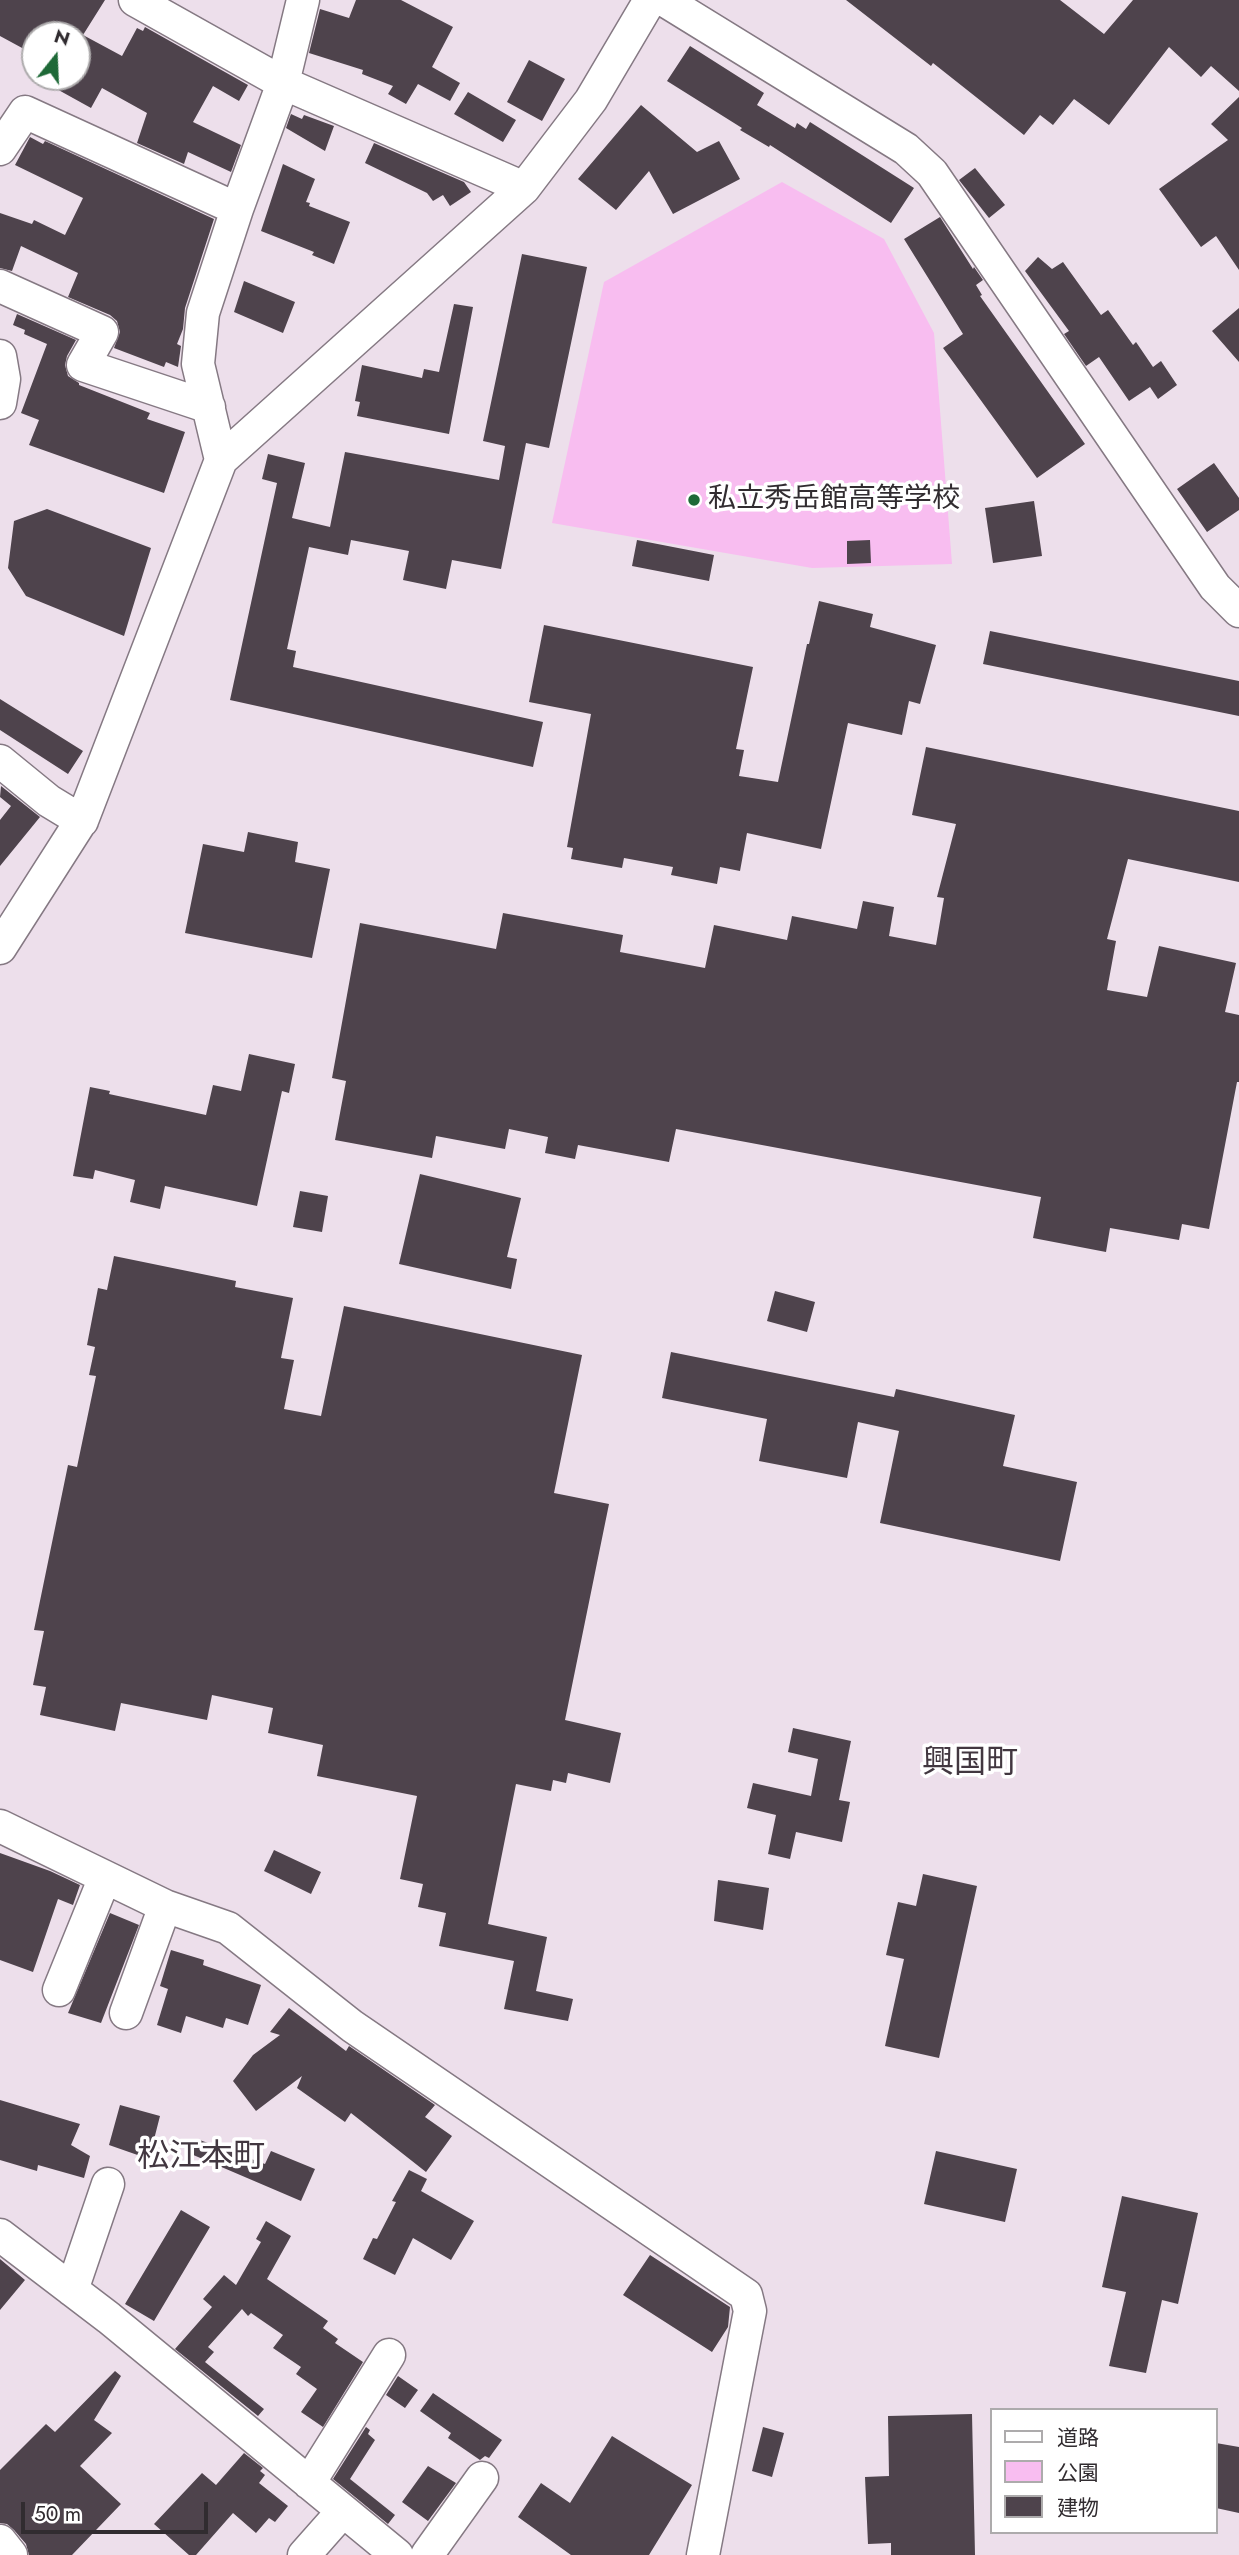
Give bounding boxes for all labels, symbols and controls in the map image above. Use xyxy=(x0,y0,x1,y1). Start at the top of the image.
north arrow xyxy=(21,21,91,91)
text: N xyxy=(51,22,73,53)
place label: 私立秀岳館高等学校 xyxy=(708,483,960,517)
marker: 私立秀岳館高等学校 xyxy=(686,492,702,508)
district label: 興国町 xyxy=(922,1745,1018,1783)
district label: 松江本町 xyxy=(137,2139,265,2177)
legend xyxy=(990,2408,1218,2534)
text: 道路 xyxy=(1057,2423,1099,2453)
text: 公園 xyxy=(1057,2458,1099,2488)
scale bar xyxy=(24,2488,212,2532)
text: 建物 xyxy=(1057,2493,1099,2523)
text: 50 m xyxy=(34,2499,81,2529)

